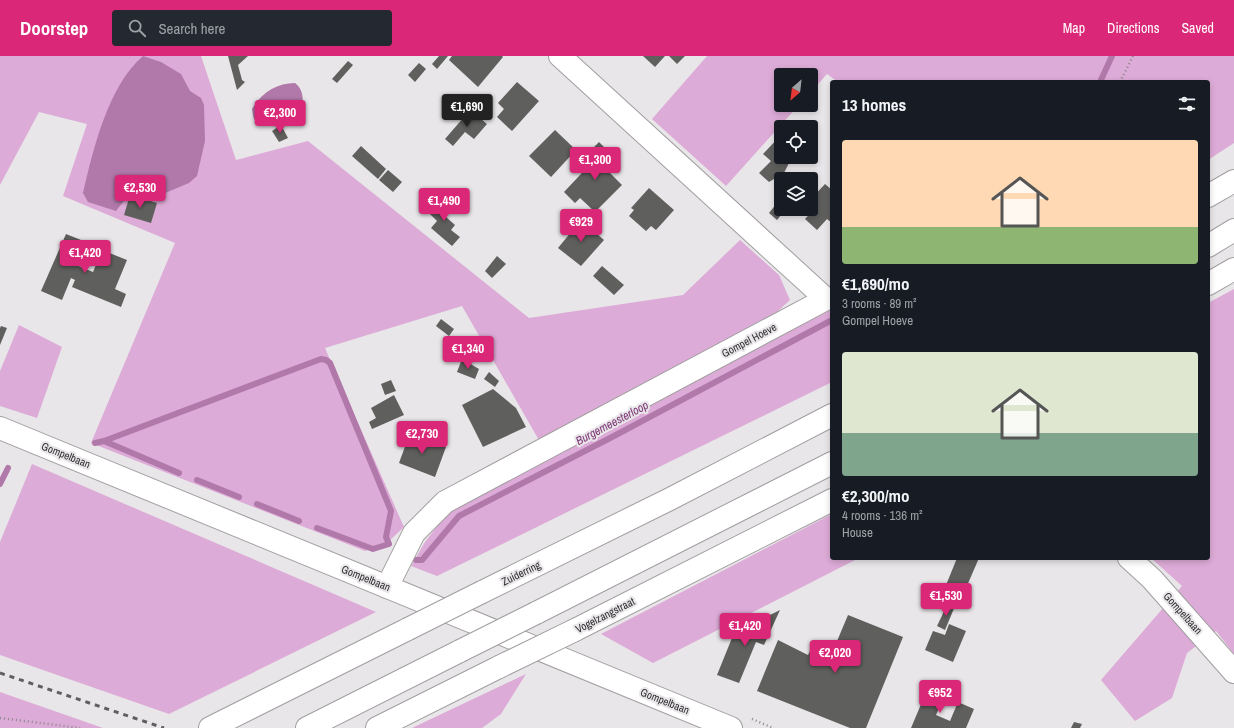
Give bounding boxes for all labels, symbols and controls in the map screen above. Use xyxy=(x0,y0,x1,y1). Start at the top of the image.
search box xyxy=(112,10,392,46)
text: Doorstep xyxy=(20,15,88,41)
icon: search xyxy=(126,17,148,39)
text: Search here xyxy=(158,18,225,39)
text: Map xyxy=(1063,19,1085,37)
text: Directions xyxy=(1107,19,1159,37)
text: Saved xyxy=(1181,19,1214,37)
north arrow xyxy=(774,68,818,112)
map controls xyxy=(774,68,818,216)
text: 13 homes xyxy=(842,93,906,116)
icon: filters xyxy=(1176,93,1198,115)
pin: €1,690 xyxy=(434,94,500,128)
text: €1,690 xyxy=(451,98,483,115)
pin: €2,300 xyxy=(247,100,313,134)
text: €2,300 xyxy=(264,104,296,121)
button: locate xyxy=(774,120,818,164)
pin: €1,300 xyxy=(562,147,628,181)
text: €1,300 xyxy=(579,151,611,168)
icon: home xyxy=(984,166,1056,238)
button: layers xyxy=(774,172,818,216)
pin: €2,530 xyxy=(107,175,173,209)
text: €2,530 xyxy=(124,179,156,196)
pin: €1,490 xyxy=(411,188,477,222)
text: €1,490 xyxy=(428,192,460,209)
pin: €929 xyxy=(557,209,605,243)
text: €929 xyxy=(569,213,593,230)
pin: €1,420 xyxy=(52,240,118,274)
text: €1,420 xyxy=(69,244,101,261)
text: €1,690/mo xyxy=(842,272,909,295)
text: 3 rooms · 89 m² xyxy=(842,295,917,312)
text: Gompel Hoeve xyxy=(842,312,913,329)
street label: Gompel Hoeve xyxy=(719,320,779,360)
pin: €1,340 xyxy=(435,336,501,370)
text: €1,340 xyxy=(452,340,484,357)
icon: home xyxy=(984,378,1056,450)
water label: Burgemeesterloop xyxy=(573,397,652,449)
pin: €2,730 xyxy=(389,421,455,455)
text: €2,730 xyxy=(406,425,438,442)
street label: Gompelbaan xyxy=(39,439,93,471)
text: €2,300/mo xyxy=(842,484,909,507)
text: 4 rooms · 136 m² xyxy=(842,507,923,524)
text: House xyxy=(842,524,873,541)
street label: Zuiderring xyxy=(499,558,543,588)
street label: Gompelbaan xyxy=(339,562,393,594)
pin: €1,530 xyxy=(913,583,979,617)
text: €1,530 xyxy=(930,587,962,604)
street label: Gompelbaan xyxy=(1161,589,1205,637)
street label: Vogelzangstraat xyxy=(573,594,637,636)
pin: €1,420 xyxy=(712,613,778,647)
text: €1,420 xyxy=(729,617,761,634)
pin: €2,020 xyxy=(802,640,868,674)
text: €2,020 xyxy=(819,644,851,661)
pin: €952 xyxy=(916,680,964,714)
text: €952 xyxy=(928,684,952,701)
street label: Gompelbaan xyxy=(638,685,692,717)

